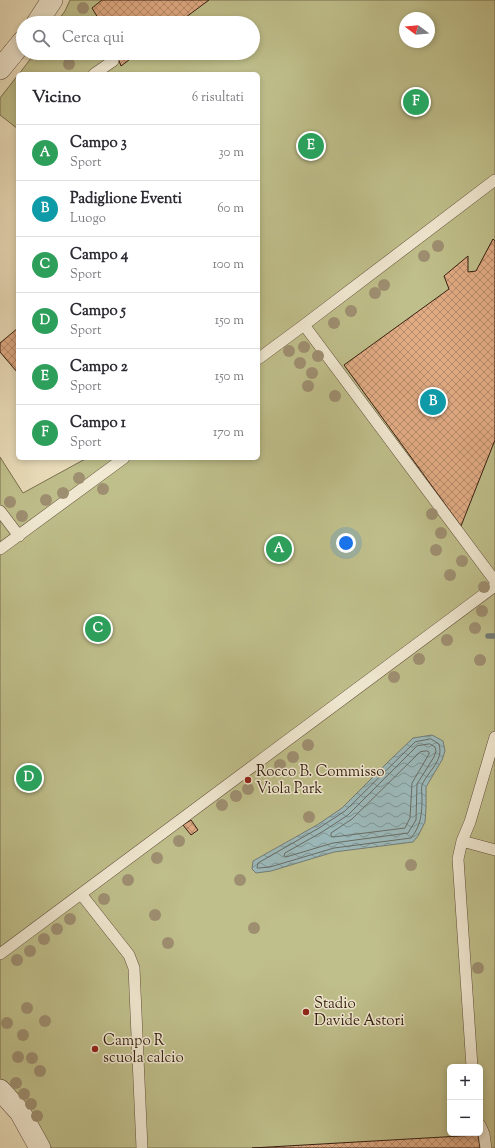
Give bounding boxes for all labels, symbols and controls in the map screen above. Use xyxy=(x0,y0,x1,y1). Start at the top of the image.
north arrow xyxy=(399,12,435,48)
search box xyxy=(16,16,260,60)
icon: search xyxy=(30,27,52,49)
text: Cerca qui xyxy=(62,28,124,49)
text: Vicino xyxy=(32,86,81,110)
pin: F xyxy=(403,87,429,117)
text: 6 risultati xyxy=(192,89,244,107)
pin: E xyxy=(298,131,324,161)
text: Campo 3 xyxy=(70,133,127,154)
text: A xyxy=(40,144,50,162)
text: 30 m xyxy=(218,144,244,162)
text: Sport xyxy=(70,154,101,172)
text: Padiglione Eventi xyxy=(70,189,182,210)
text: B xyxy=(41,200,49,218)
text: 60 m xyxy=(217,200,244,218)
text: Luogo xyxy=(70,210,106,228)
text: Campo 4 xyxy=(70,245,128,266)
text: C xyxy=(40,256,50,274)
text: 100 m xyxy=(212,256,244,274)
text: Sport xyxy=(70,266,101,284)
text: Campo 5 xyxy=(70,301,126,322)
text: D xyxy=(40,312,50,330)
text: 150 m xyxy=(215,312,244,330)
text: Sport xyxy=(70,322,101,340)
text: Campo 2 xyxy=(70,357,128,378)
text: E xyxy=(41,368,49,386)
text: 150 m xyxy=(215,368,244,386)
text: Sport xyxy=(70,378,101,396)
pin: B xyxy=(420,387,446,417)
text: Campo 1 xyxy=(70,413,126,434)
text: F xyxy=(41,424,49,442)
text: 170 m xyxy=(213,424,244,442)
text: Sport xyxy=(70,434,101,452)
your location xyxy=(336,533,356,553)
pin: A xyxy=(266,534,292,564)
pin: C xyxy=(85,614,111,644)
place label: Rocco B. Commisso Viola Park xyxy=(256,762,384,800)
pin: D xyxy=(16,763,42,793)
marker: Rocco B. Commisso Viola Park xyxy=(243,775,253,785)
place label: Stadio Davide Astori xyxy=(314,994,404,1032)
marker: Stadio Davide Astori xyxy=(301,1007,311,1017)
place label: Campo R scuola calcio xyxy=(103,1031,184,1069)
marker: Campo R scuola calcio xyxy=(90,1044,100,1054)
map controls xyxy=(447,1064,483,1136)
button: + xyxy=(447,1064,483,1100)
button: − xyxy=(447,1100,483,1136)

